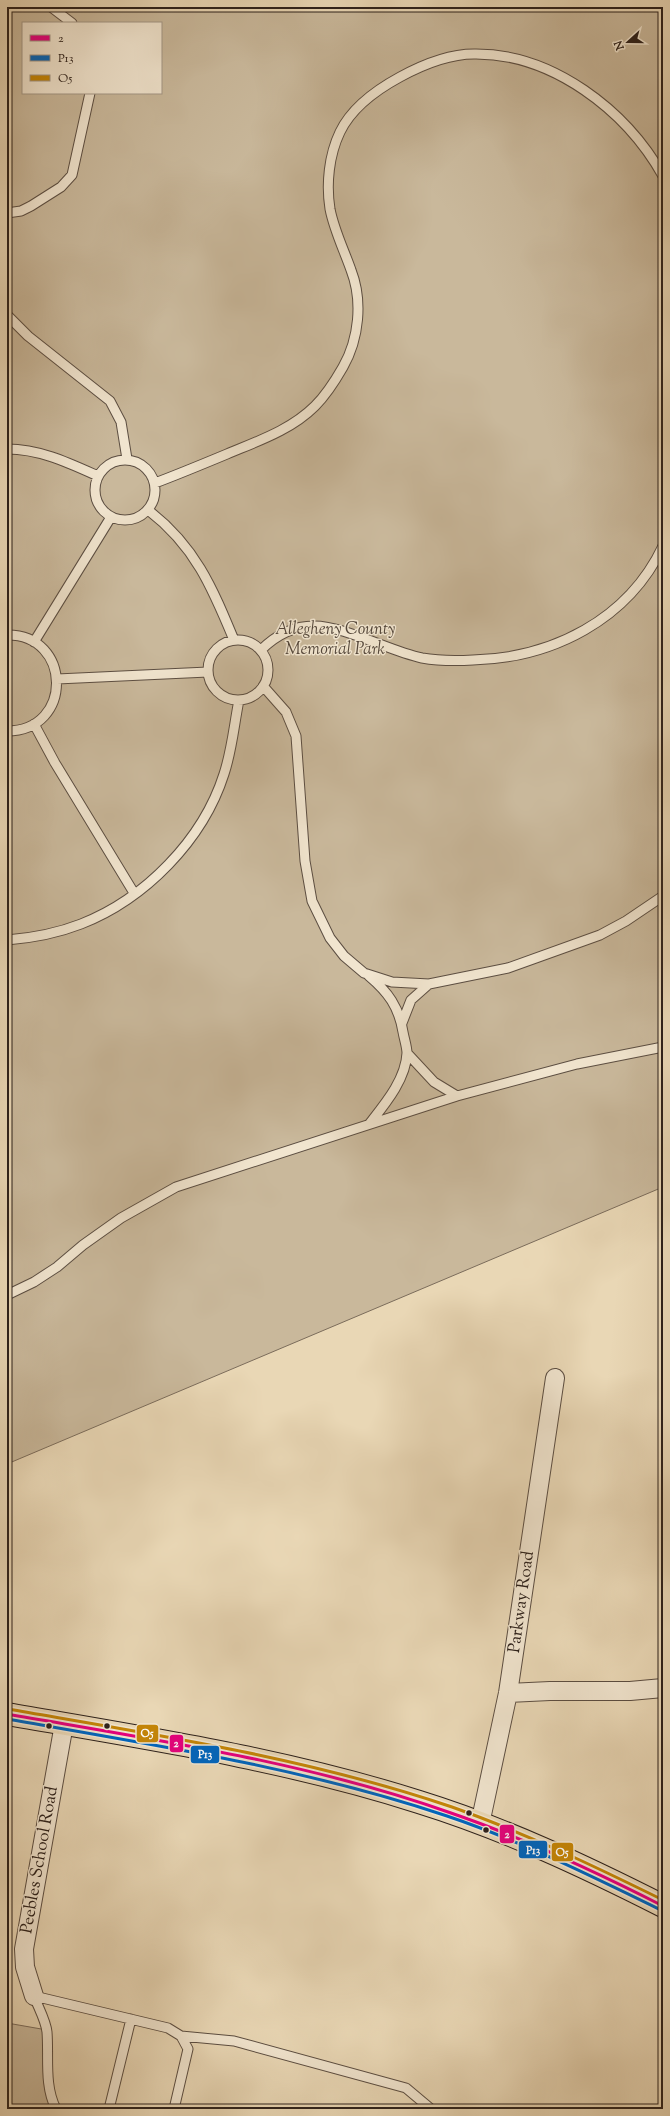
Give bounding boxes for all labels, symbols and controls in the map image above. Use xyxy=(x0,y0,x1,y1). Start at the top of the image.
legend xyxy=(22,22,162,94)
north arrow xyxy=(608,22,648,62)
text: 2 xyxy=(58,30,64,48)
text: N xyxy=(610,38,629,53)
text: P13 xyxy=(58,50,74,68)
text: O5 xyxy=(58,70,72,88)
park label: Allegheny County Memorial Park xyxy=(275,618,395,662)
street label: Parkway Road xyxy=(503,1549,541,1655)
unlabelled marker xyxy=(44,1721,54,1731)
unlabelled marker xyxy=(102,1721,112,1731)
line badge: O5 xyxy=(136,1724,159,1743)
text: O5 xyxy=(140,1726,154,1742)
line badge: 2 xyxy=(169,1734,184,1753)
text: 2 xyxy=(173,1736,179,1752)
line badge: P13 xyxy=(190,1745,220,1764)
text: P13 xyxy=(197,1747,213,1763)
street label: Peebles School Road xyxy=(15,1784,65,1936)
unlabelled marker xyxy=(464,1808,474,1818)
line badge: 2 xyxy=(499,1824,515,1844)
unlabelled marker xyxy=(481,1825,491,1835)
text: 2 xyxy=(504,1827,510,1843)
line badge: P13 xyxy=(518,1840,548,1859)
line badge: O5 xyxy=(551,1842,574,1862)
text: P13 xyxy=(525,1843,541,1859)
text: O5 xyxy=(555,1845,569,1861)

